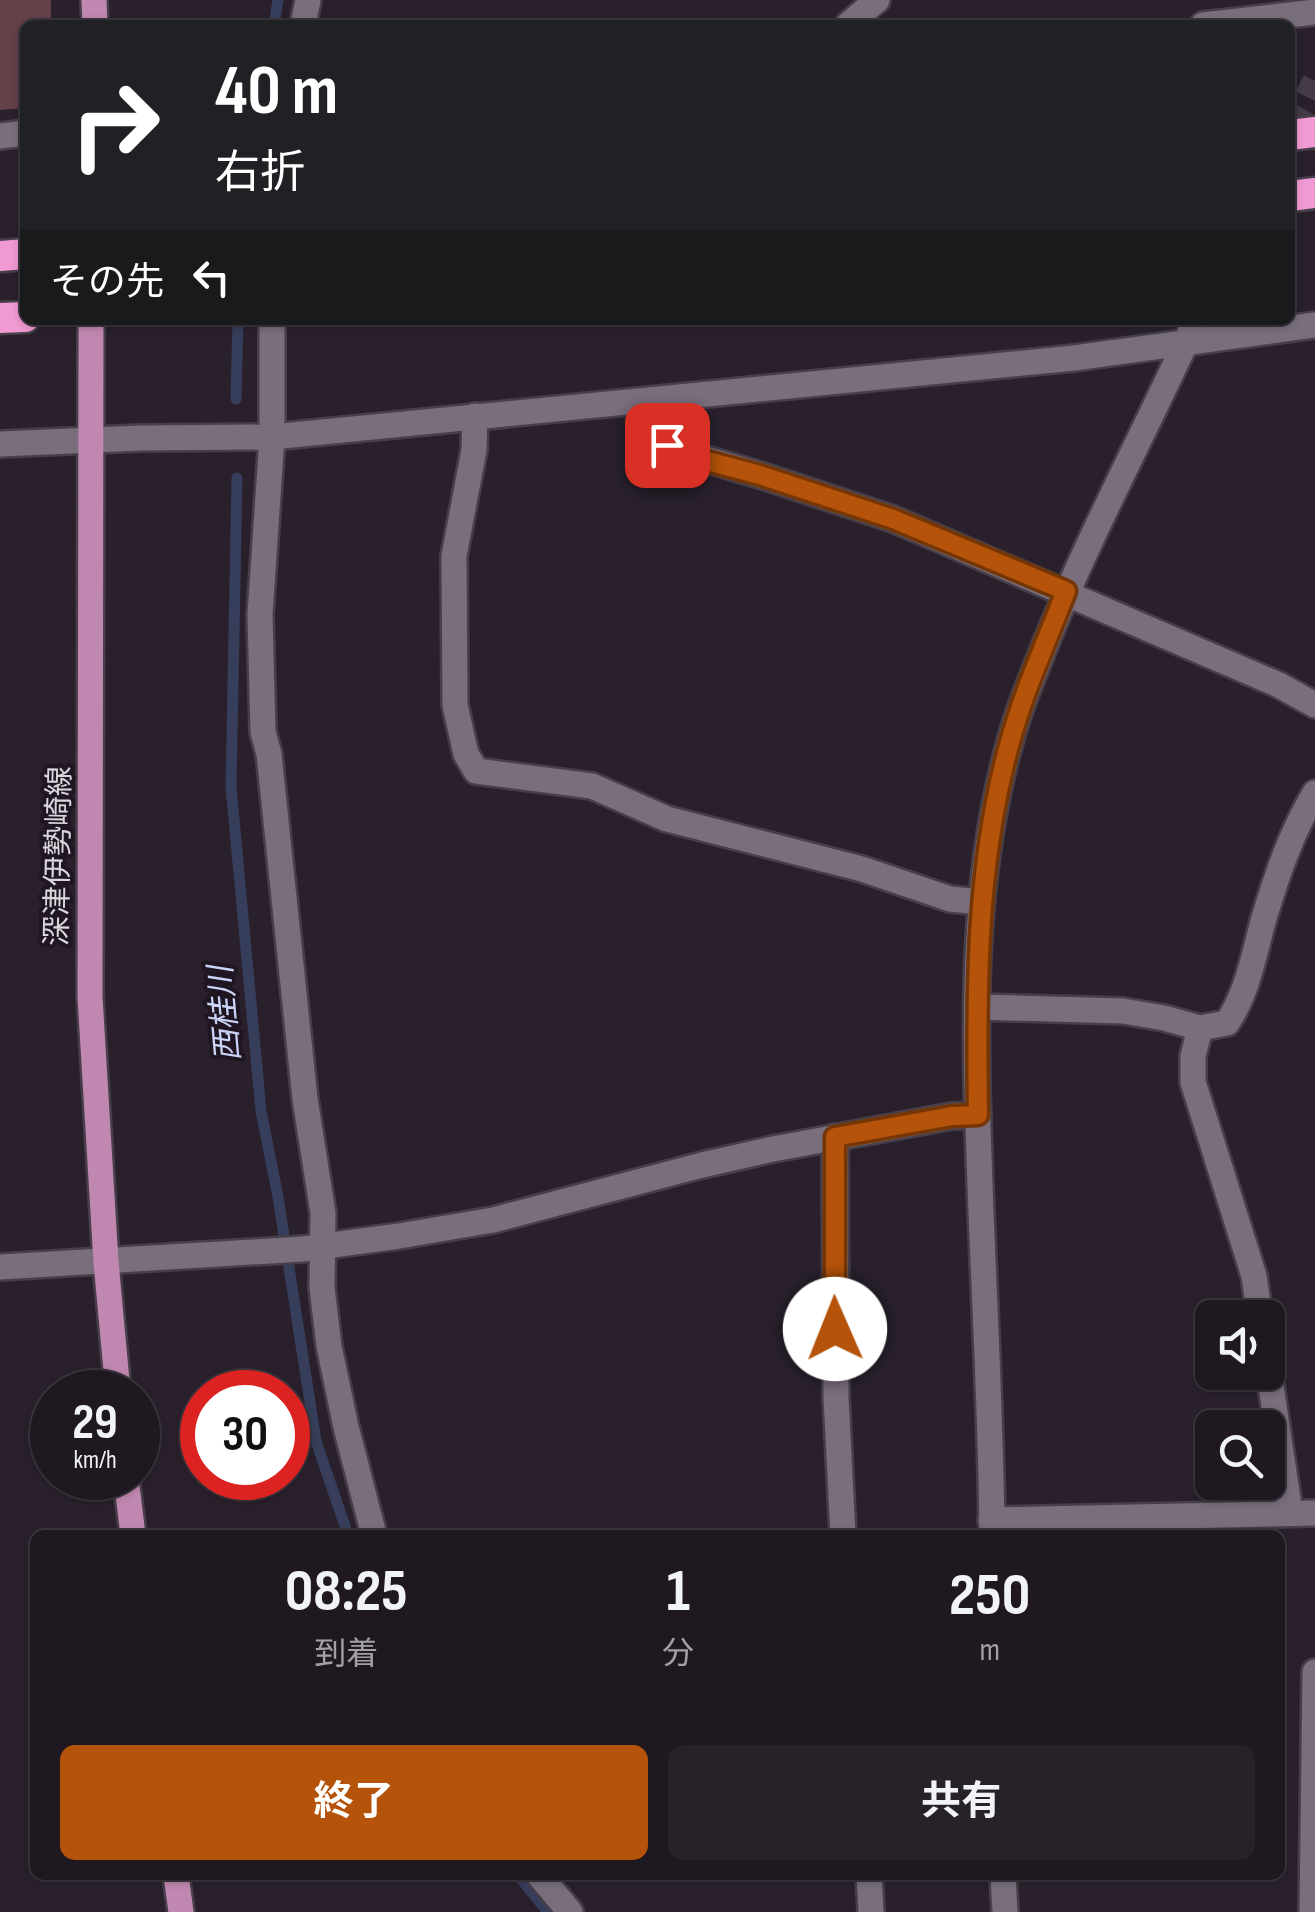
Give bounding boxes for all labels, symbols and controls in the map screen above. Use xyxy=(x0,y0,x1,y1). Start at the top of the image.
text: 40 m xyxy=(215,50,338,134)
icon: right xyxy=(50,60,180,190)
text: 右折 xyxy=(215,146,305,201)
icon: left xyxy=(184,250,239,305)
text: その先 xyxy=(50,260,164,305)
pin xyxy=(625,403,710,488)
icon: arrive xyxy=(640,418,695,473)
street label: 深津伊勢崎線 xyxy=(39,766,79,946)
water label: 西桂川 xyxy=(202,961,249,1063)
position arrow xyxy=(783,1277,887,1381)
map controls xyxy=(1195,1300,1285,1500)
button: sound xyxy=(1195,1300,1285,1390)
speed limit sign: 30 xyxy=(180,1370,310,1500)
text: 29 xyxy=(72,1393,118,1453)
button: search xyxy=(1195,1410,1285,1500)
text: km/h xyxy=(73,1445,117,1476)
text: 08:25 xyxy=(285,1556,408,1628)
text: 1 xyxy=(667,1556,690,1628)
text: 250 xyxy=(949,1560,1030,1632)
text: m xyxy=(979,1631,1000,1670)
text: 到着 xyxy=(314,1635,378,1674)
text: 分 xyxy=(662,1635,694,1674)
button: 終了 xyxy=(60,1745,648,1860)
button: 共有 xyxy=(668,1745,1255,1860)

